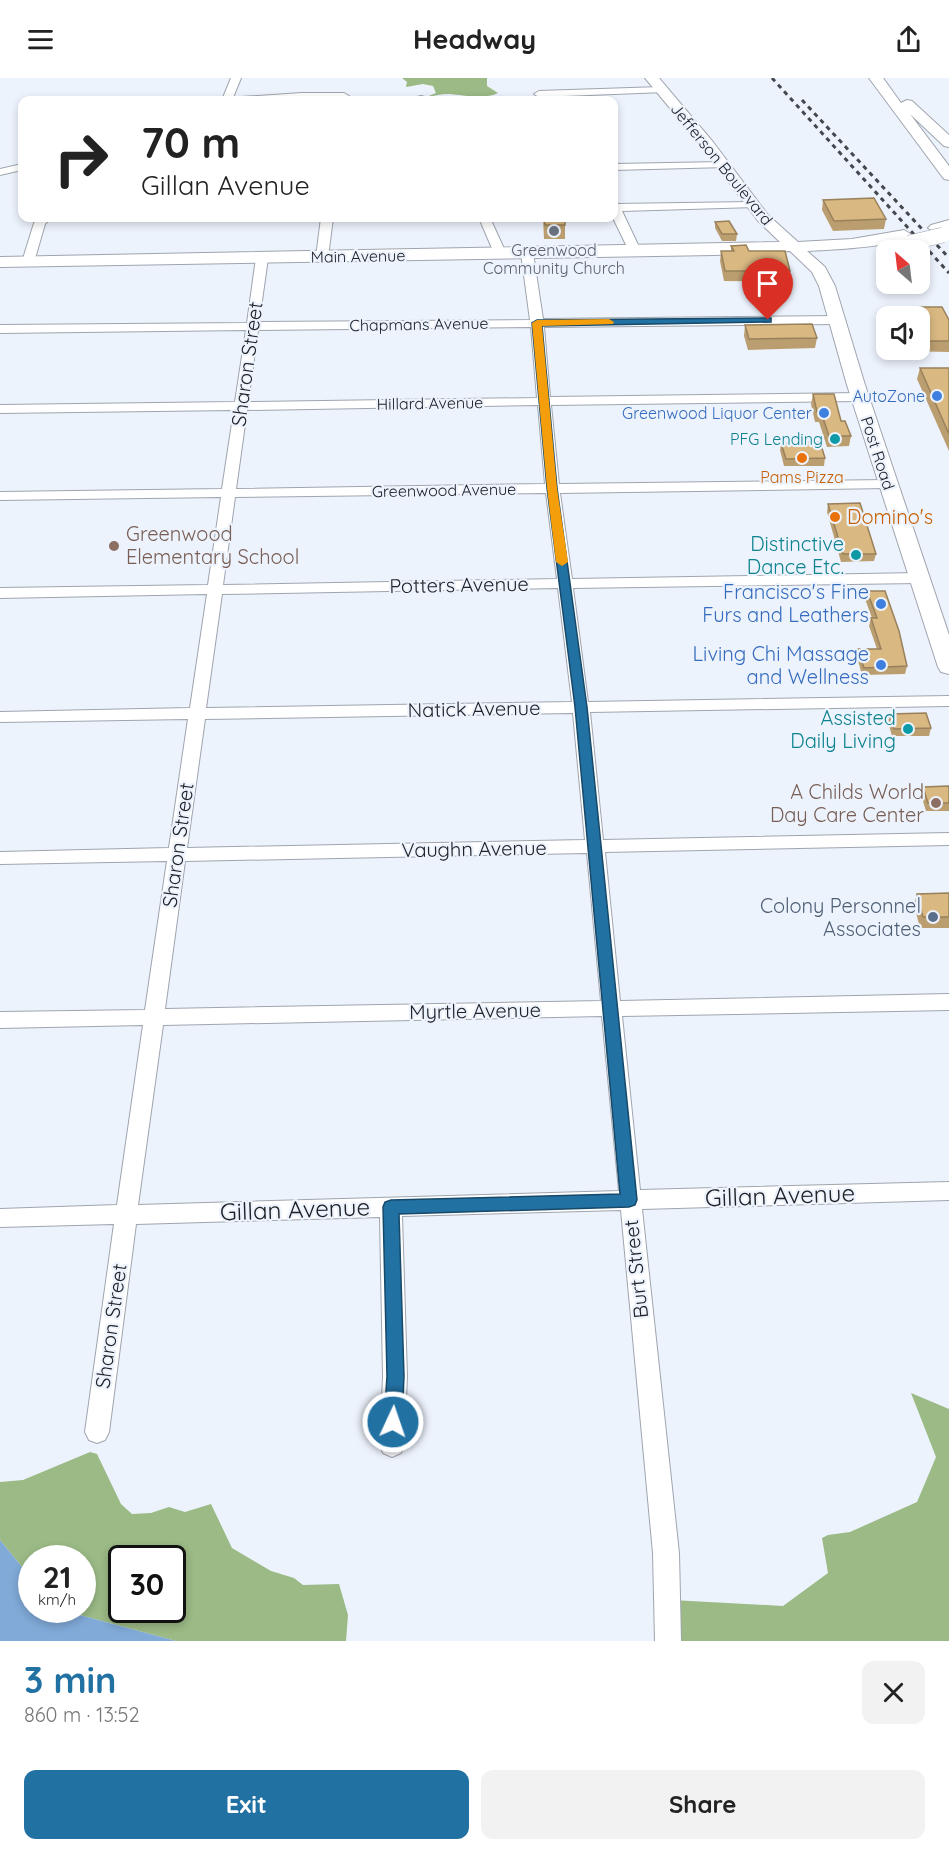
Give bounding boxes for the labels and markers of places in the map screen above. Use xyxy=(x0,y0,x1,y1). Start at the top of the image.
marker: Greenwood Community Church xyxy=(547,224,561,238)
place label: Greenwood Community Church xyxy=(483,240,625,278)
pin xyxy=(742,258,793,320)
place label: AutoZone xyxy=(853,386,925,406)
marker: AutoZone xyxy=(930,389,944,403)
place label: Greenwood Liquor Center xyxy=(622,403,812,423)
marker: Greenwood Liquor Center xyxy=(817,406,831,420)
place label: PFG Lending xyxy=(730,429,823,449)
marker: PFG Lending xyxy=(828,432,842,446)
marker: Pams Pizza xyxy=(795,451,809,465)
place label: Pams Pizza xyxy=(760,467,844,487)
place label: Domino's xyxy=(847,504,933,529)
marker: Domino's xyxy=(828,510,842,524)
place label: Greenwood Elementary School xyxy=(126,521,299,569)
place label: Distinctive Dance Etc. xyxy=(747,531,844,579)
marker: Greenwood Elementary School xyxy=(107,539,121,553)
marker: Distinctive Dance Etc. xyxy=(849,548,863,562)
place label: Francisco's Fine Furs and Leathers xyxy=(702,579,869,627)
marker: Francisco's Fine Furs and Leathers xyxy=(874,597,888,611)
place label: Living Chi Massage and Wellness xyxy=(692,641,869,689)
marker: Living Chi Massage and Wellness xyxy=(874,658,888,672)
place label: Assisted Daily Living xyxy=(790,705,896,753)
marker: Assisted Daily Living xyxy=(901,722,915,736)
place label: A Childs World Day Care Center xyxy=(770,779,924,827)
marker: A Childs World Day Care Center xyxy=(929,796,943,810)
place label: Colony Personnel Associates xyxy=(760,893,921,941)
marker: Colony Personnel Associates xyxy=(926,910,940,924)

